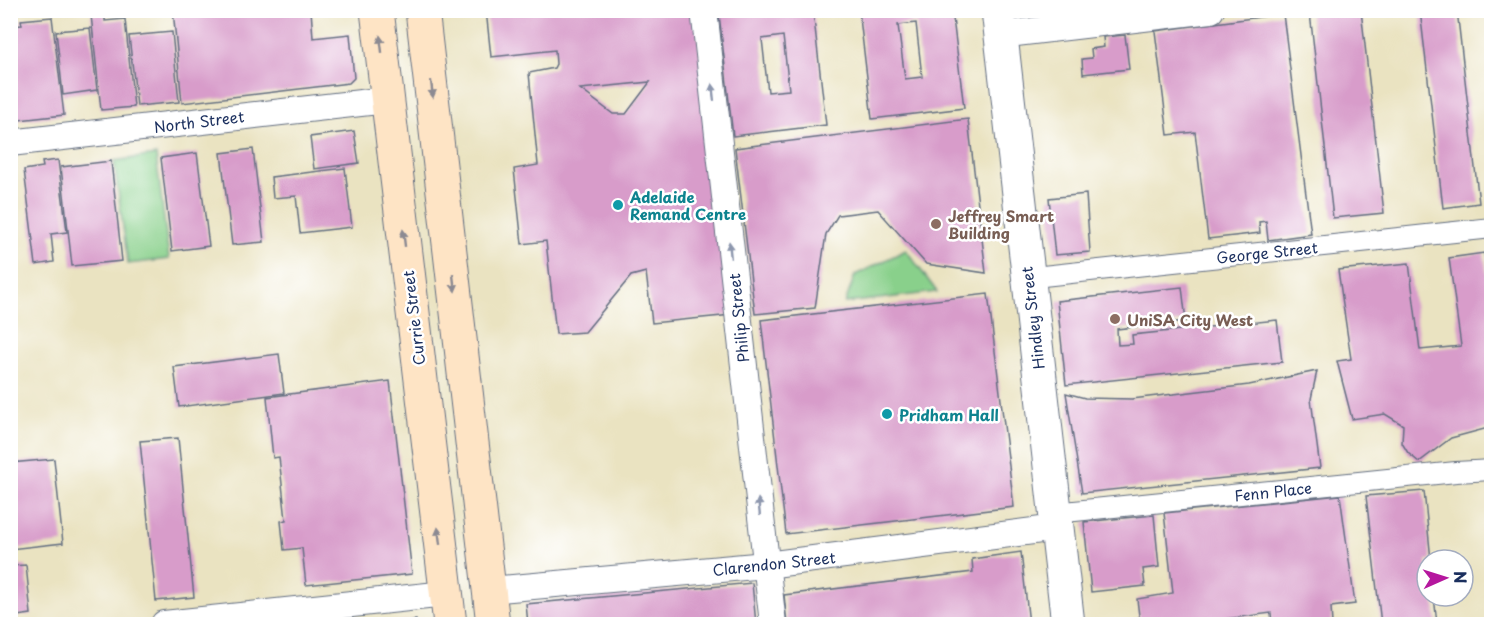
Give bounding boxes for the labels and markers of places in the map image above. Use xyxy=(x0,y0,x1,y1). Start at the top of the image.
place label: Adelaide Remand Centre xyxy=(629,185,746,225)
marker: Adelaide Remand Centre xyxy=(611,198,625,212)
place label: Jeffrey Smart Building xyxy=(948,204,1054,244)
marker: Jeffrey Smart Building xyxy=(929,217,943,231)
place label: UniSA City West xyxy=(1127,308,1253,331)
marker: UniSA City West xyxy=(1108,312,1122,326)
place label: Pridham Hall xyxy=(899,403,999,426)
marker: Pridham Hall xyxy=(880,407,894,421)

